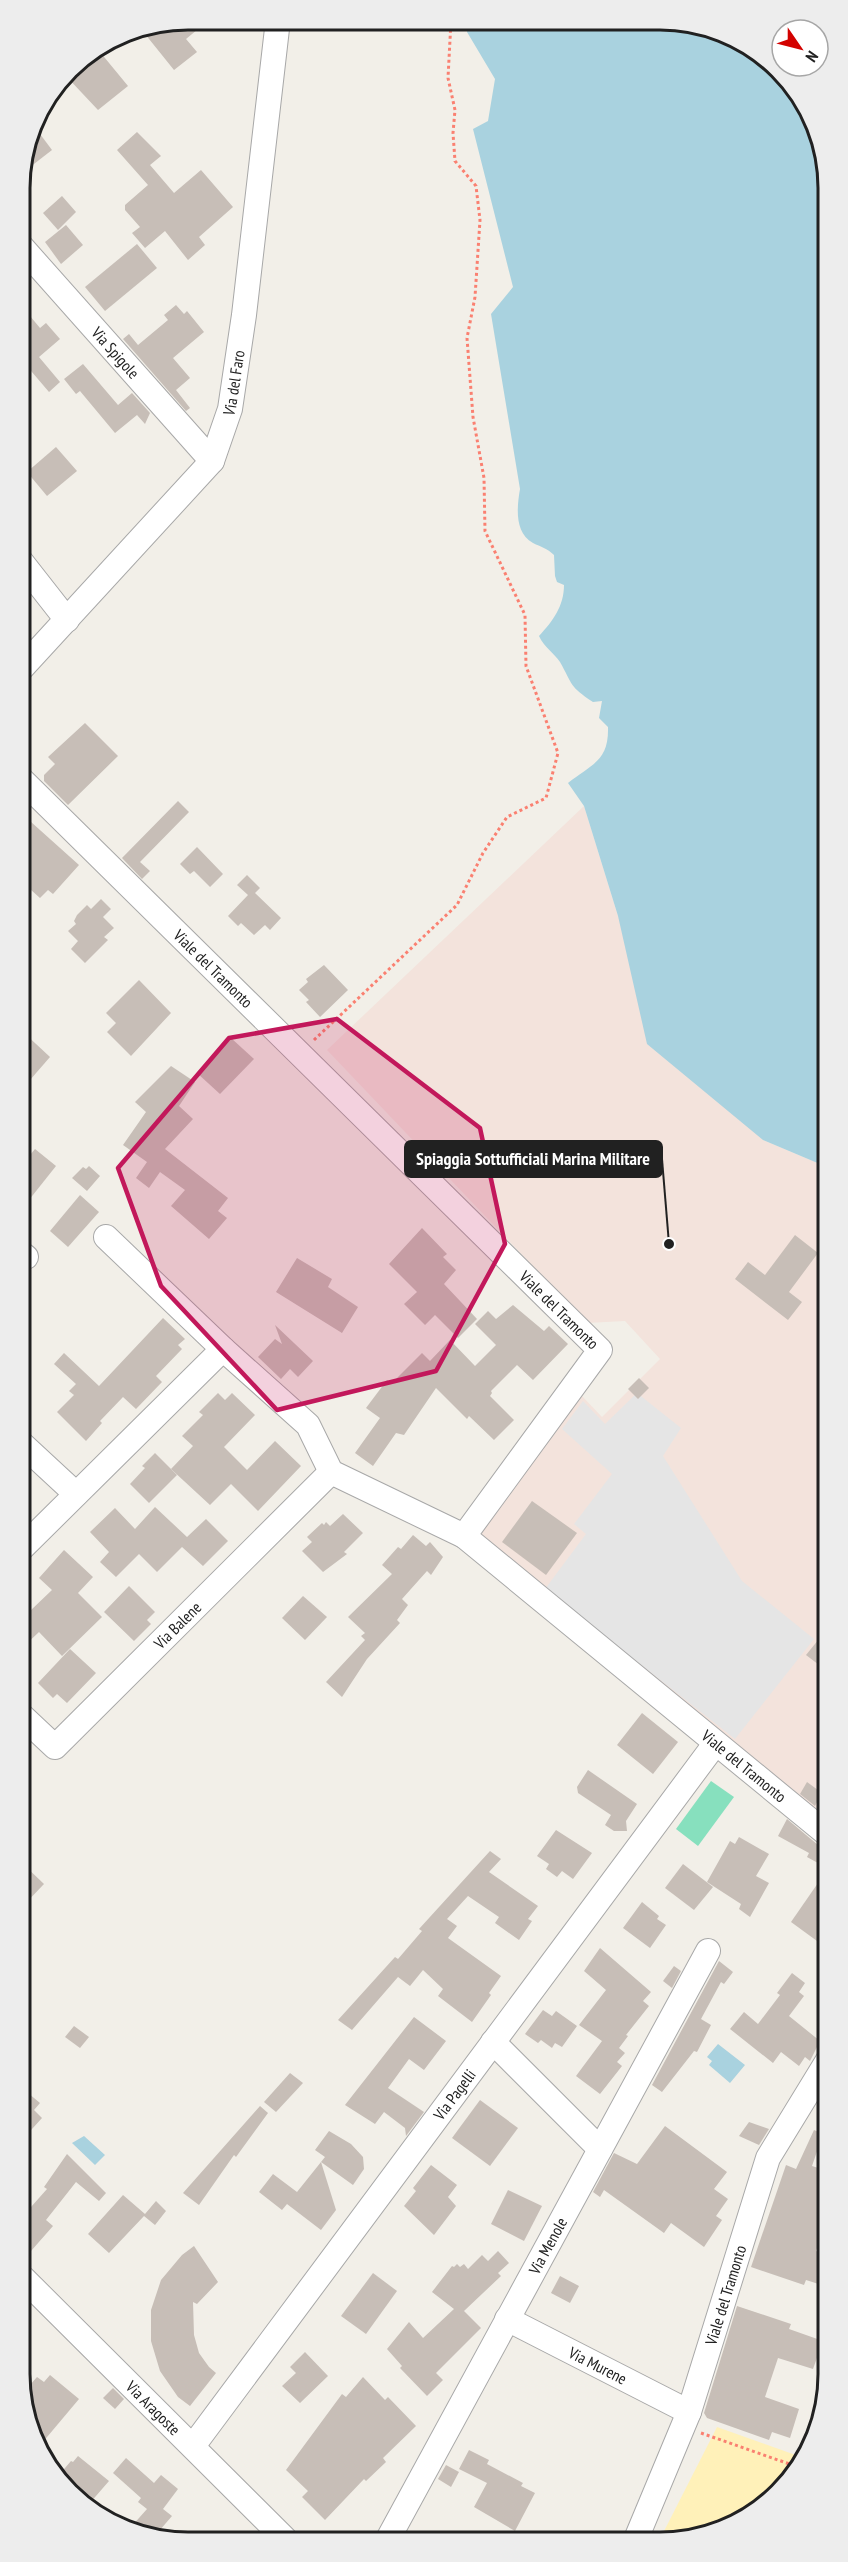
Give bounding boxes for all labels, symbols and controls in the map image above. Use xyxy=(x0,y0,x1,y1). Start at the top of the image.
north arrow xyxy=(770,18,830,78)
text: N xyxy=(802,47,823,66)
street label: Via Spigole xyxy=(87,322,144,383)
street label: Via del Faro xyxy=(218,349,249,419)
street label: Viale del Tramonto xyxy=(169,924,257,1012)
callout: Spiaggia Sottufficiali Marina Militare xyxy=(405,1141,662,1177)
text: Spiaggia Sottufficiali Marina Militare xyxy=(416,1147,650,1170)
street label: Viale del Tramonto xyxy=(515,1266,603,1353)
street label: Via Balene xyxy=(149,1597,205,1654)
street label: Viale del Tramonto xyxy=(697,1725,790,1807)
street label: Via Pagelli xyxy=(428,2065,480,2125)
street label: Via Menole xyxy=(524,2214,571,2278)
street label: Viale del Tramonto xyxy=(700,2243,750,2348)
street label: Via Murene xyxy=(565,2342,630,2389)
street label: Via Aragoste xyxy=(121,2376,185,2439)

